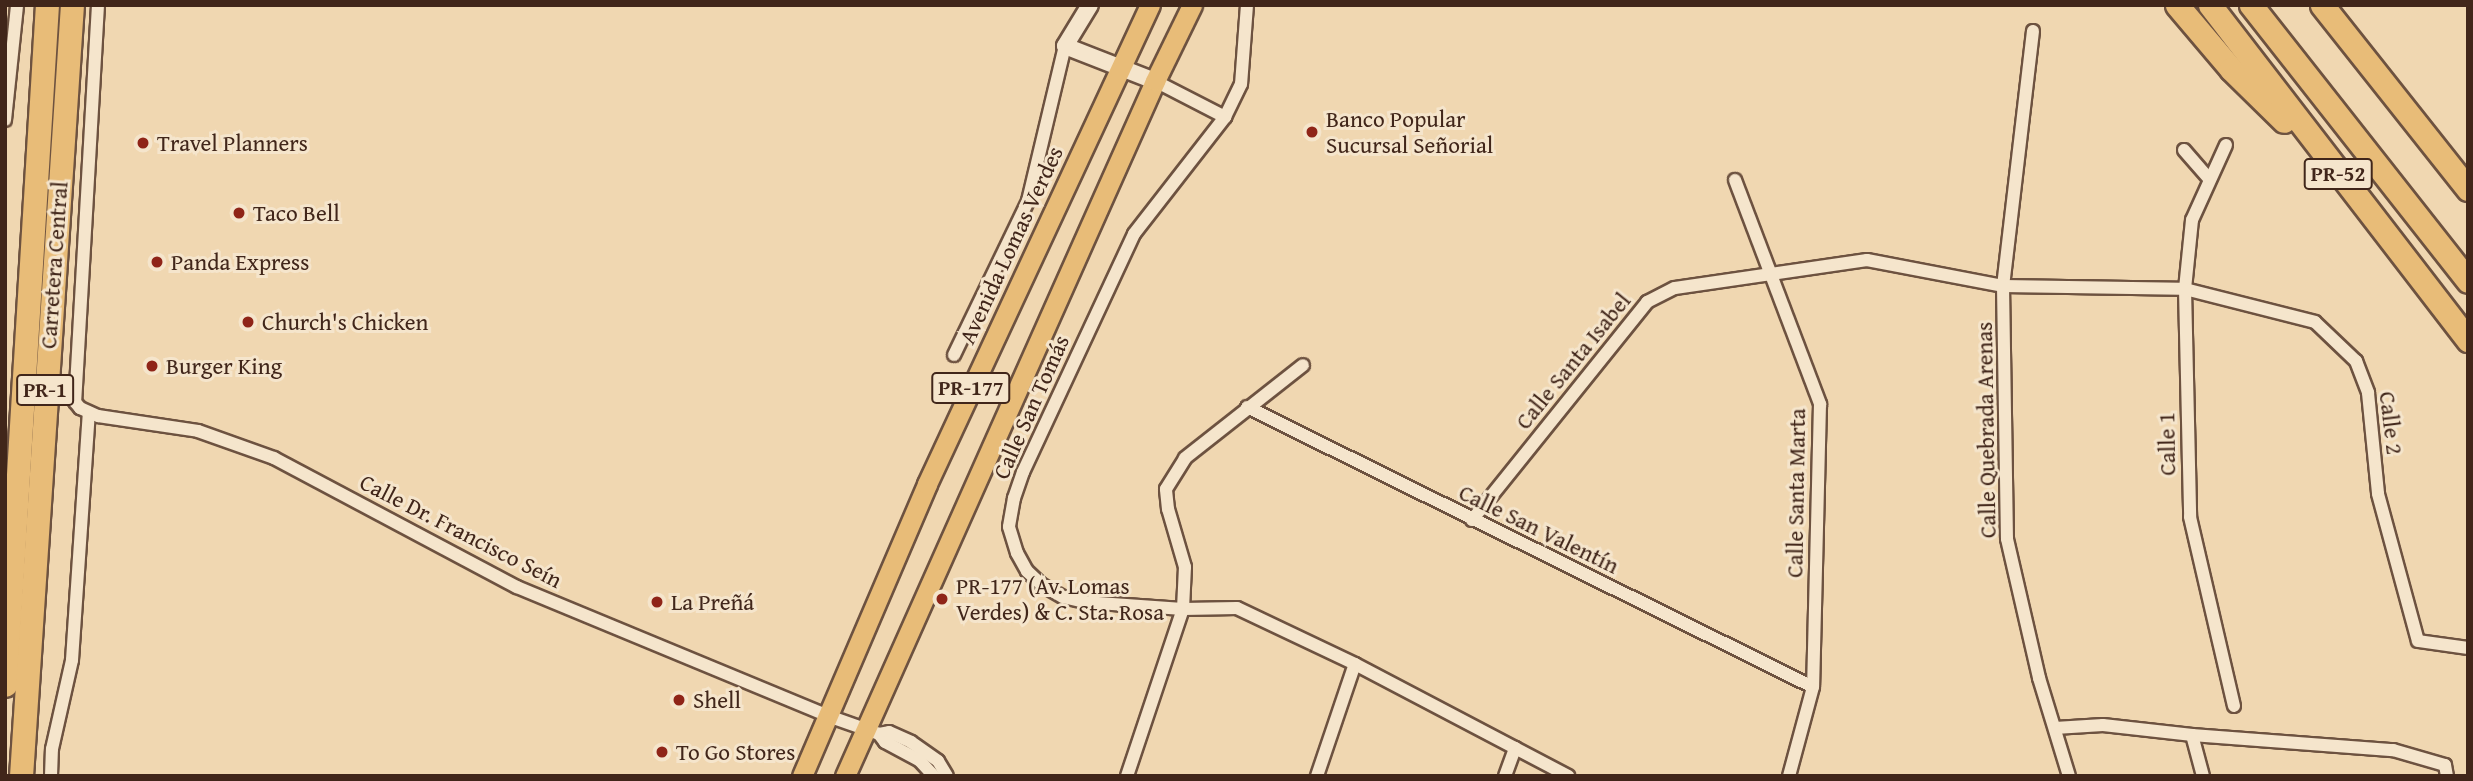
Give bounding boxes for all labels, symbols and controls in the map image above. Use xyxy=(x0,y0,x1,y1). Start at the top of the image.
place label: Banco Popular Sucursal Señorial xyxy=(1326,105,1493,159)
marker: Banco Popular Sucursal Señorial xyxy=(1304,124,1320,140)
place label: Travel Planners xyxy=(157,129,308,157)
marker: Travel Planners xyxy=(135,135,151,151)
street label: Avenida Lomas Verdes xyxy=(953,142,1069,348)
road number: PR-52 xyxy=(2303,156,2373,192)
street label: Carretera Central xyxy=(34,180,74,350)
place label: Taco Bell xyxy=(253,199,340,227)
marker: Taco Bell xyxy=(231,205,247,221)
place label: Panda Express xyxy=(171,248,309,276)
marker: Panda Express xyxy=(149,254,165,270)
street label: Calle Santa Isabel xyxy=(1510,287,1636,435)
place label: Church's Chicken xyxy=(262,308,429,336)
marker: Church's Chicken xyxy=(240,314,256,330)
street label: Calle Quebrada Arenas xyxy=(1970,322,2002,538)
street label: Calle San Tomás xyxy=(987,331,1075,483)
place label: Burger King xyxy=(166,352,282,380)
marker: Burger King xyxy=(144,358,160,374)
road number: PR-177 xyxy=(931,370,1011,406)
road number: PR-1 xyxy=(15,372,75,408)
street label: Calle 2 xyxy=(2373,390,2409,456)
street label: Calle Santa Marta xyxy=(1781,408,1811,578)
street label: Calle 1 xyxy=(2153,412,2181,476)
street label: Calle Dr. Francisco Seín xyxy=(355,468,567,594)
street label: Calle San Valentín xyxy=(1455,478,1623,580)
place label: PR-177 (Av. Lomas Verdes) & C. Sta. Rosa xyxy=(956,572,1164,626)
place label: La Preñá xyxy=(671,588,754,616)
marker: PR-177 (Av. Lomas Verdes) & C. Sta. Rosa xyxy=(934,591,950,607)
marker: La Preñá xyxy=(649,594,665,610)
place label: Shell xyxy=(693,686,741,714)
marker: Shell xyxy=(671,692,687,708)
place label: To Go Stores xyxy=(676,738,795,766)
marker: To Go Stores xyxy=(654,744,670,760)

